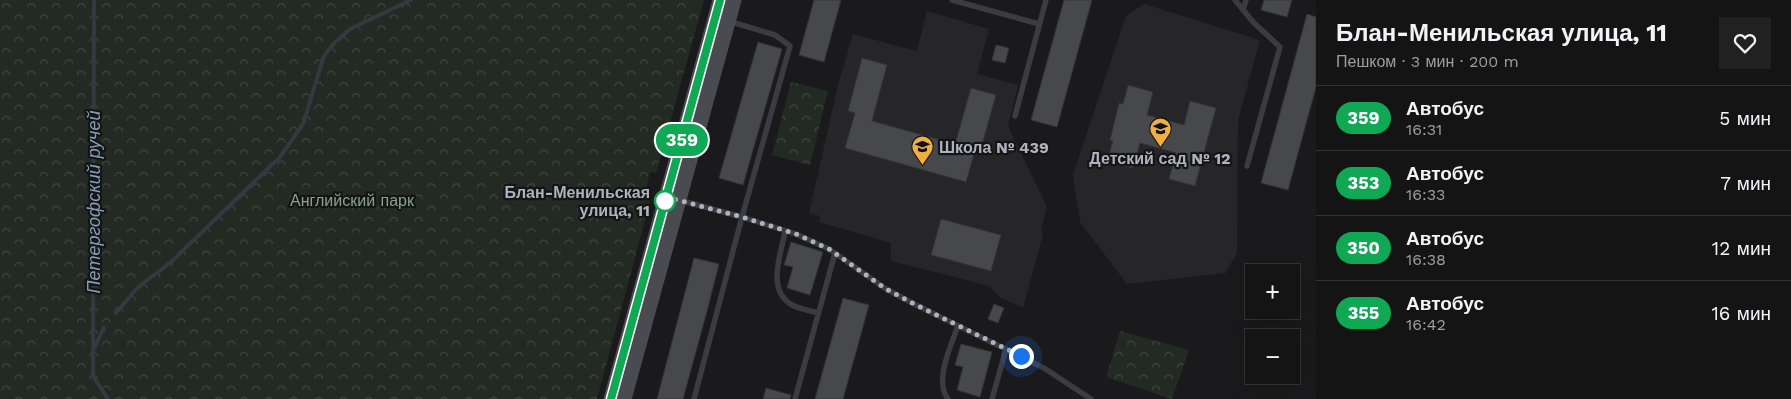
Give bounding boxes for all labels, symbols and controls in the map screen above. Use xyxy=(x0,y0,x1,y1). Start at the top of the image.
button: heart xyxy=(1719,17,1771,69)
text: Блан-Менильская улица, 11 xyxy=(1336,19,1667,47)
text: Пешком · 3 мин · 200 m xyxy=(1336,52,1519,71)
text: Автобус xyxy=(1406,97,1484,120)
text: 359 xyxy=(1347,107,1380,128)
text: 5 мин xyxy=(1719,107,1771,130)
water label: Петергофский ручей xyxy=(83,111,104,293)
school or university icon: Детский сад № 12 xyxy=(1148,117,1172,148)
text: 16:31 xyxy=(1406,120,1442,139)
line badge: 359 xyxy=(653,124,711,156)
text: 359 xyxy=(666,129,698,150)
school or university icon: Школа № 439 xyxy=(911,135,935,166)
place label: Школа № 439 xyxy=(939,138,1049,157)
place label: Детский сад № 12 xyxy=(1089,149,1231,168)
text: Автобус xyxy=(1406,162,1484,185)
text: 353 xyxy=(1348,172,1379,193)
text: 7 мин xyxy=(1720,172,1771,195)
place label: Блан-Менильская улица, 11 xyxy=(504,183,650,220)
text: 16:33 xyxy=(1406,185,1445,204)
marker: Блан-Менильская улица, 11 xyxy=(654,190,676,212)
park label: Английский парк xyxy=(290,191,415,210)
text: Автобус xyxy=(1406,227,1484,250)
text: 350 xyxy=(1347,237,1380,258)
text: 12 мин xyxy=(1712,237,1771,260)
text: 16:38 xyxy=(1406,250,1446,269)
map controls xyxy=(1245,264,1300,384)
button: + xyxy=(1245,264,1300,319)
text: Автобус xyxy=(1406,292,1484,315)
text: 355 xyxy=(1348,302,1379,323)
text: 16 мин xyxy=(1711,302,1771,325)
text: 16:42 xyxy=(1406,315,1446,334)
button: − xyxy=(1245,329,1300,384)
your location xyxy=(1009,344,1034,369)

